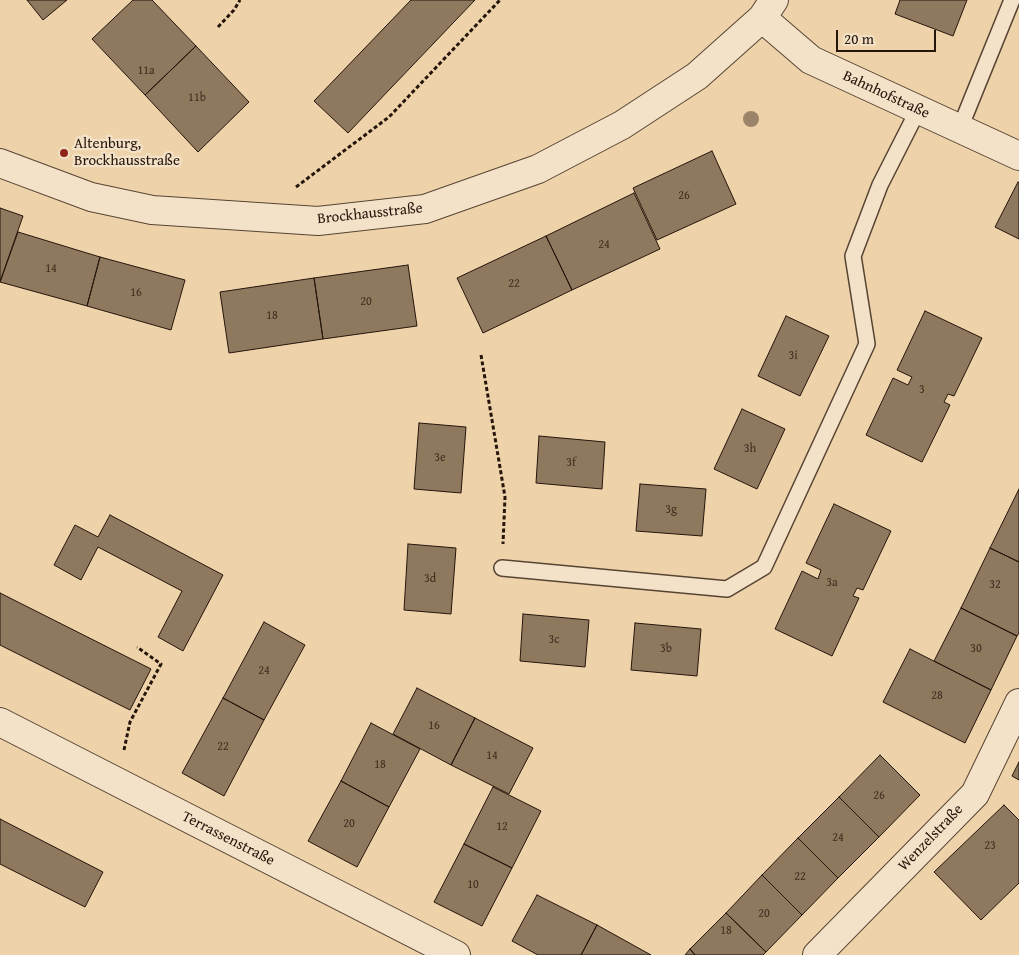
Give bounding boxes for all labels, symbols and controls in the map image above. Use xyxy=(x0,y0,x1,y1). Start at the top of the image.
scale bar xyxy=(839,20,939,52)
text: 20 m xyxy=(844,28,874,49)
house number: 11a xyxy=(137,64,155,78)
street label: Bahnhofstraße xyxy=(840,67,932,123)
house number: 11b xyxy=(188,91,206,105)
place label: Altenburg, Brockhausstraße xyxy=(74,135,180,170)
marker: Altenburg, Brockhausstraße xyxy=(58,147,70,159)
house number: 26 xyxy=(678,189,690,203)
street label: Brockhausstraße xyxy=(316,200,424,228)
house number: 24 xyxy=(598,238,610,252)
house number: 14 xyxy=(45,262,57,276)
house number: 22 xyxy=(508,277,520,291)
house number: 16 xyxy=(130,286,142,300)
house number: 20 xyxy=(360,295,372,309)
house number: 18 xyxy=(266,309,278,323)
house number: 3i xyxy=(788,349,798,363)
house number: 3 xyxy=(919,383,925,397)
house number: 3h xyxy=(744,442,756,456)
house number: 3e xyxy=(434,451,446,465)
house number: 3f xyxy=(566,456,576,470)
house number: 3g xyxy=(665,503,677,517)
house number: 3d xyxy=(424,572,436,586)
house number: 3a xyxy=(826,576,838,590)
house number: 32 xyxy=(989,578,1001,592)
house number: 3c xyxy=(548,633,560,647)
house number: 3b xyxy=(660,642,672,656)
house number: 30 xyxy=(970,642,982,656)
house number: 24 xyxy=(258,664,270,678)
house number: 28 xyxy=(931,689,943,703)
house number: 16 xyxy=(428,719,440,733)
house number: 22 xyxy=(217,740,229,754)
house number: 14 xyxy=(486,749,498,763)
house number: 18 xyxy=(374,758,386,772)
house number: 26 xyxy=(873,789,885,803)
street label: Wenzelstraße xyxy=(895,801,967,875)
street label: Terrassenstraße xyxy=(179,808,277,870)
house number: 20 xyxy=(343,817,355,831)
house number: 12 xyxy=(496,820,508,834)
house number: 24 xyxy=(832,831,844,845)
house number: 23 xyxy=(984,839,996,853)
house number: 22 xyxy=(794,870,806,884)
house number: 10 xyxy=(467,878,479,892)
house number: 20 xyxy=(758,907,770,921)
house number: 18 xyxy=(720,924,732,938)

